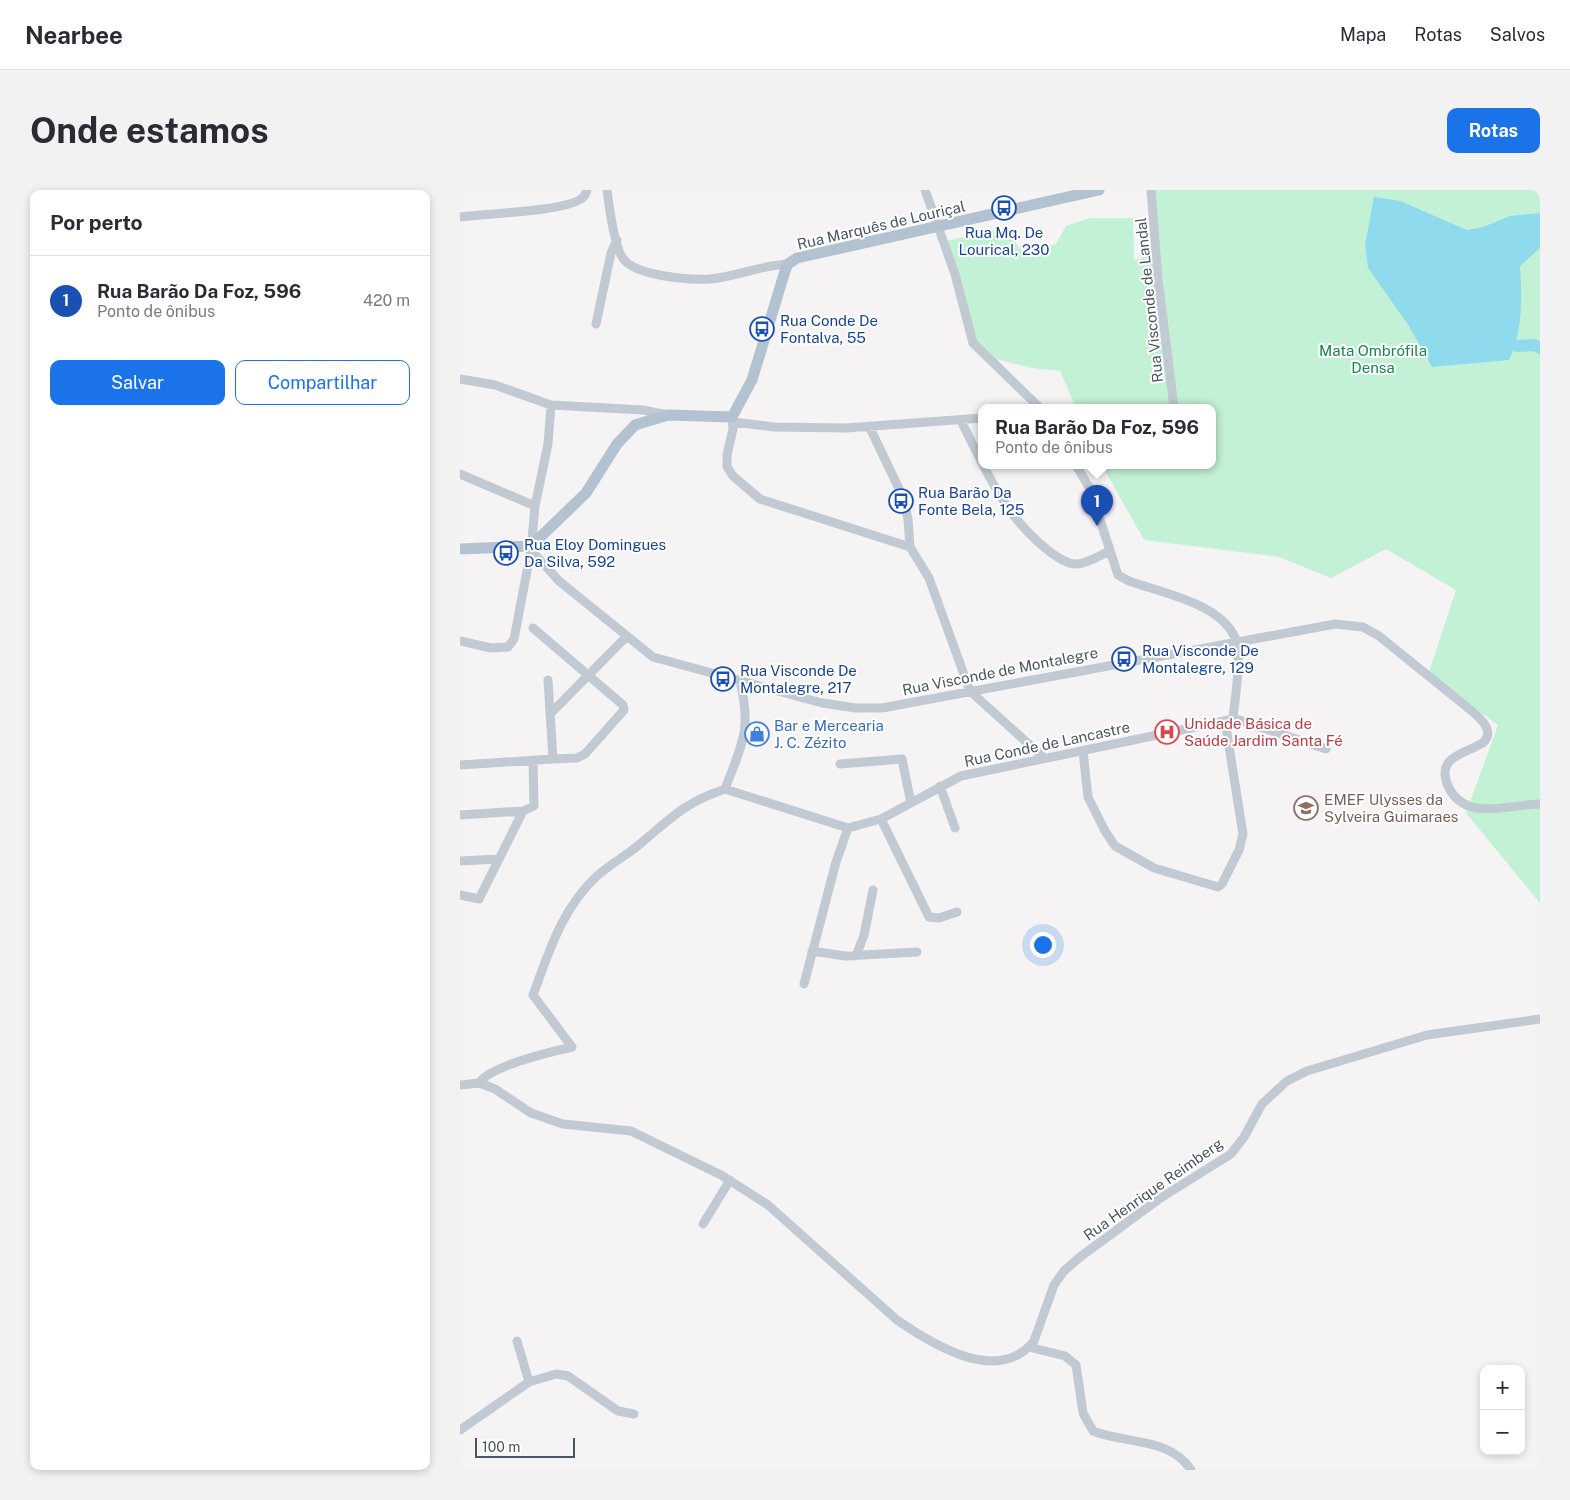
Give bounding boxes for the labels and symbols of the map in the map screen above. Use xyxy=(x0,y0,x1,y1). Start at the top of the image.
bus stop icon: Rua Mq. De Lourical, 230 xyxy=(991,195,1017,221)
street label: Rua Marquês de Louriçal xyxy=(795,197,967,253)
street label: Rua Visconde de Landal xyxy=(1132,217,1166,383)
place label: Rua Mq. De Lourical, 230 xyxy=(959,224,1049,258)
place label: Rua Conde De Fontalva, 55 xyxy=(780,312,878,346)
bus stop icon: Rua Conde De Fontalva, 55 xyxy=(749,316,775,342)
park label: Mata Ombrófila Densa xyxy=(1319,342,1427,376)
place label: Rua Barão Da Fonte Bela, 125 xyxy=(918,484,1024,518)
pin: 1 xyxy=(1081,485,1113,526)
bus stop icon: Rua Barão Da Fonte Bela, 125 xyxy=(888,488,914,514)
place label: Rua Eloy Domingues Da Silva, 592 xyxy=(524,536,666,570)
bus stop icon: Rua Eloy Domingues Da Silva, 592 xyxy=(493,540,519,566)
place label: Rua Visconde De Montalegre, 129 xyxy=(1142,642,1259,676)
street label: Rua Visconde de Montalegre xyxy=(901,644,1099,698)
bus stop icon: Rua Visconde De Montalegre, 129 xyxy=(1111,646,1137,672)
place label: Rua Visconde De Montalegre, 217 xyxy=(740,662,857,696)
bus stop icon: Rua Visconde De Montalegre, 217 xyxy=(710,666,736,692)
place label: Unidade Básica de Saúde Jardim Santa Fé xyxy=(1184,715,1343,749)
place label: Bar e Mercearia J. C. Zézito xyxy=(774,717,884,751)
street label: Rua Conde de Lancastre xyxy=(963,718,1131,770)
hospital icon: Unidade Básica de Saúde Jardim Santa Fé xyxy=(1154,719,1180,745)
shop icon: Bar e Mercearia J. C. Zézito xyxy=(744,721,770,747)
place label: EMEF Ulysses da Sylveira Guimaraes xyxy=(1324,791,1458,825)
school or university icon: EMEF Ulysses da Sylveira Guimaraes xyxy=(1293,795,1319,821)
your location xyxy=(1030,932,1056,958)
street label: Rua Henrique Reimberg xyxy=(1080,1134,1226,1244)
scale bar xyxy=(475,1435,575,1458)

